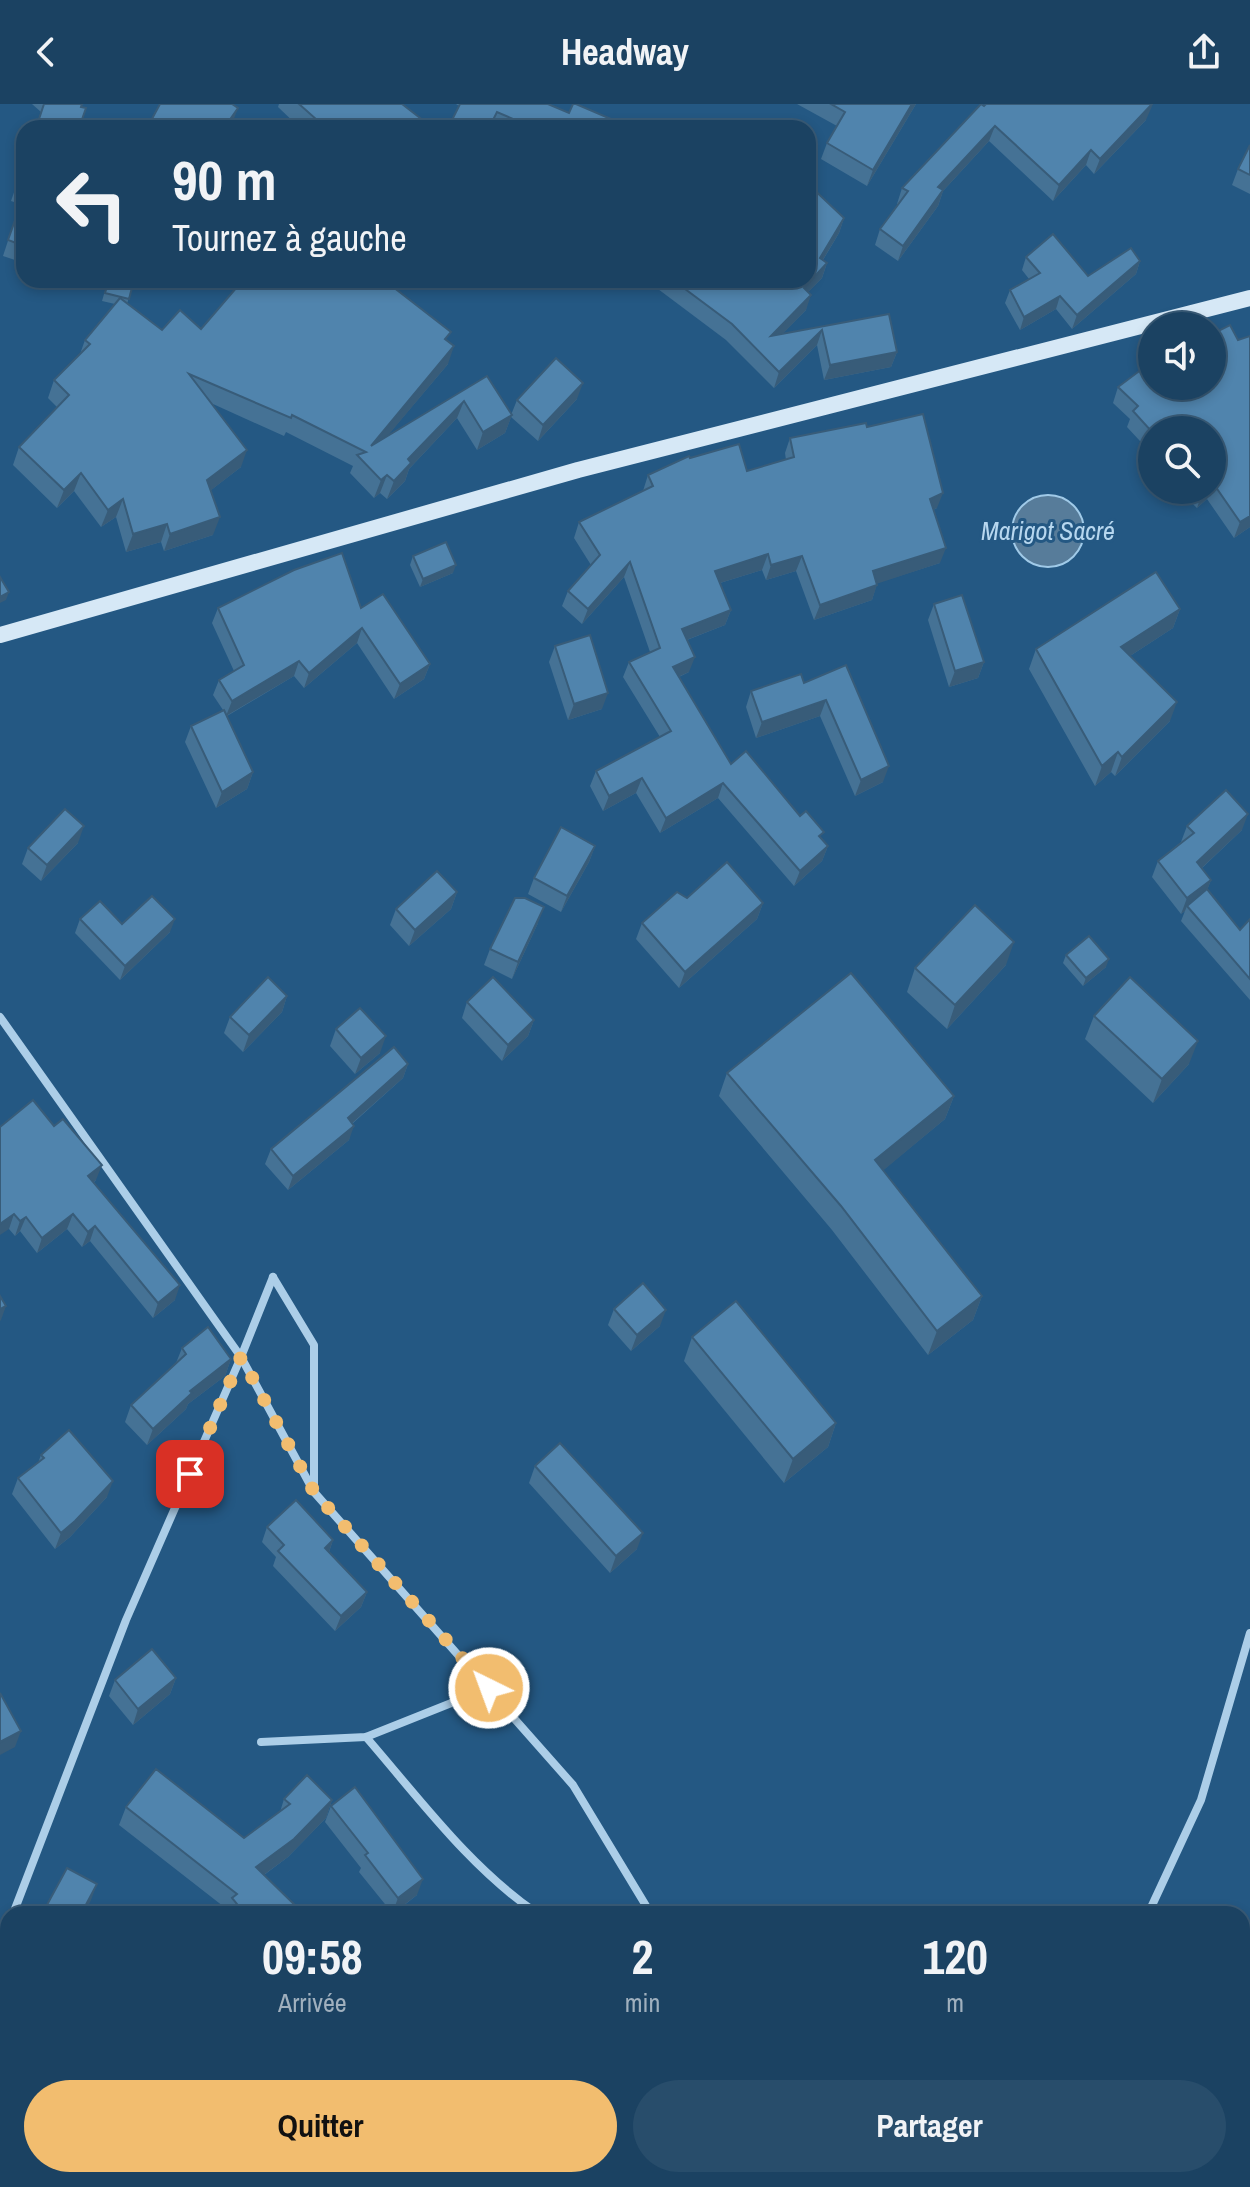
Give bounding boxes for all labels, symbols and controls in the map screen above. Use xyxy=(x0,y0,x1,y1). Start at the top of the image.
text: Headway xyxy=(561,28,689,76)
icon: back xyxy=(24,30,68,74)
icon: share xyxy=(1182,30,1226,74)
text: 90 m xyxy=(172,142,277,217)
icon: left xyxy=(40,152,144,256)
text: Tournez à gauche xyxy=(172,214,407,262)
map controls xyxy=(1138,312,1226,504)
button: sound xyxy=(1138,312,1226,400)
button: search xyxy=(1138,416,1226,504)
water label: Marigot Sacré xyxy=(981,513,1115,548)
pin xyxy=(156,1440,224,1508)
icon: arrive xyxy=(168,1452,212,1496)
position arrow xyxy=(447,1646,531,1730)
text: 09:58 xyxy=(262,1924,363,1989)
text: 2 xyxy=(632,1924,653,1989)
text: 120 xyxy=(922,1924,988,1989)
text: Arrivée xyxy=(278,1985,347,2020)
text: min xyxy=(625,1985,660,2020)
text: m xyxy=(946,1985,964,2020)
button: Quitter xyxy=(24,2080,617,2172)
button: Partager xyxy=(633,2080,1226,2172)

